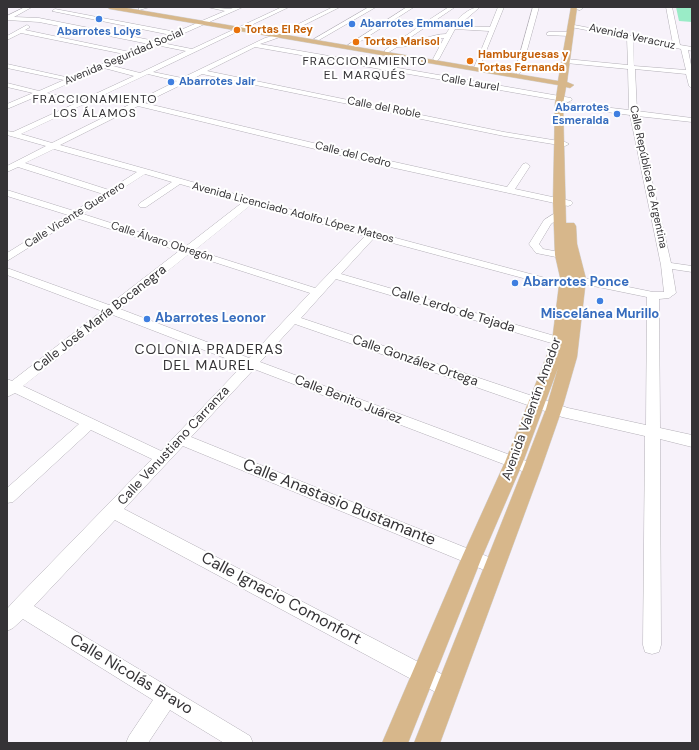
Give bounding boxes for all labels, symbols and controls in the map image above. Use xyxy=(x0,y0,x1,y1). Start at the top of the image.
marker: Abarrotes Lolys xyxy=(94,14,104,24)
place label: Abarrotes Emmanuel xyxy=(360,17,473,31)
marker: Abarrotes Emmanuel xyxy=(347,19,357,29)
street label: Avenida Veracruz xyxy=(588,21,676,53)
place label: Tortas El Rey xyxy=(245,23,313,37)
place label: Abarrotes Lolys xyxy=(57,25,141,39)
marker: Tortas El Rey xyxy=(232,25,242,35)
street label: Avenida Seguridad Social xyxy=(63,26,185,88)
place label: Tortas Marisol xyxy=(364,35,440,49)
marker: Tortas Marisol xyxy=(351,37,361,47)
place label: Hamburguesas y Tortas Fernanda xyxy=(478,48,568,74)
district label: FRACCIONAMIENTO EL MARQUÉS xyxy=(302,55,428,83)
marker: Hamburguesas y Tortas Fernanda xyxy=(465,56,475,66)
street label: Calle Laurel xyxy=(440,71,500,95)
place label: Abarrotes Jair xyxy=(179,75,255,89)
marker: Abarrotes Jair xyxy=(166,77,176,87)
district label: FRACCIONAMIENTO LOS ÁLAMOS xyxy=(32,93,158,121)
street label: Calle del Roble xyxy=(346,94,422,122)
place label: Abarrotes Esmeralda xyxy=(552,101,609,127)
street label: Calle República de Argentina xyxy=(626,104,670,250)
marker: Abarrotes Esmeralda xyxy=(612,109,622,119)
street label: Calle del Cedro xyxy=(314,139,392,171)
street label: Calle Vicente Guerrero xyxy=(22,179,128,251)
street label: Avenida Licenciado Adolfo López Mateos xyxy=(191,180,395,246)
street label: Calle Álvaro Obregón xyxy=(109,219,215,265)
street label: Calle José María Bocanegra xyxy=(30,262,170,376)
place label: Abarrotes Ponce xyxy=(523,275,629,291)
marker: Abarrotes Ponce xyxy=(510,278,520,288)
street label: Calle Lerdo de Tejada xyxy=(389,284,517,336)
marker: Miscelánea Murillo xyxy=(595,296,605,306)
place label: Miscelánea Murillo xyxy=(541,307,659,323)
place label: Abarrotes Leonor xyxy=(155,311,266,327)
marker: Abarrotes Leonor xyxy=(142,314,152,324)
street label: Calle González Ortega xyxy=(350,332,480,390)
street label: Avenida Valentín Amador xyxy=(499,335,565,483)
district label: COLONIA PRADERAS DEL MAUREL xyxy=(134,342,284,374)
street label: Calle Benito Juárez xyxy=(292,372,404,428)
street label: Calle Venustiano Carranza xyxy=(115,383,233,509)
street label: Calle Anastasio Bustamante xyxy=(240,455,438,551)
street label: Calle Ignacio Comonfort xyxy=(198,549,364,649)
street label: Calle Nicolás Bravo xyxy=(66,631,196,719)

